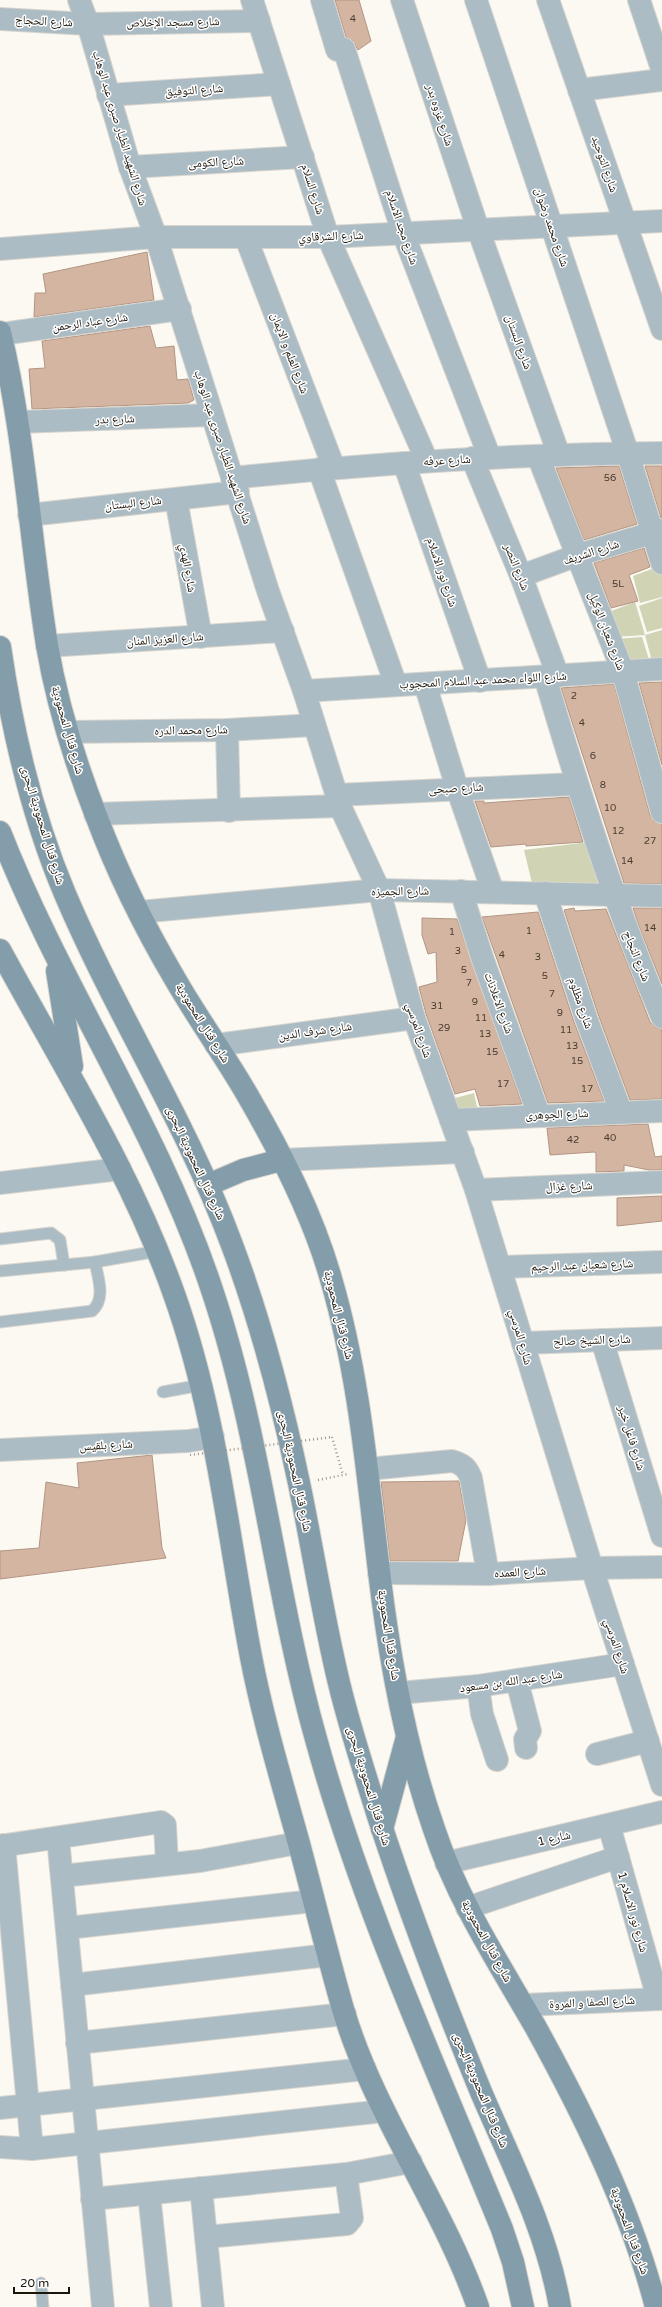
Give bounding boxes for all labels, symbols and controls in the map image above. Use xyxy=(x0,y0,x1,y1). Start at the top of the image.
street label: شارع الحجاج xyxy=(15,12,73,31)
house number: 4 xyxy=(350,13,356,25)
street label: شارع مسجد الإخلاص xyxy=(126,14,220,31)
street label: شارع الشهيد الطيار صبرى عبد الوهاب xyxy=(89,49,150,207)
street label: شارع التوفيق xyxy=(164,81,224,100)
street label: شارع غزوه بدر xyxy=(422,81,457,148)
street label: شارع التوحيد xyxy=(588,134,621,195)
street label: شارع الكومى xyxy=(188,154,245,171)
street label: شارع السلام xyxy=(297,162,328,217)
street label: شارع محمد رضوان xyxy=(531,186,572,269)
street label: شارع مجد الاسلام xyxy=(382,188,421,267)
street label: شارع الشرقاوي xyxy=(298,228,364,247)
street label: شارع عباد الرحمن xyxy=(51,310,129,335)
street label: شارع العلم و الايمان xyxy=(267,311,312,396)
street label: شارع البستان xyxy=(502,313,535,372)
street label: شارع الشهيد الطيار صبرى عبد الوهاب xyxy=(190,368,255,526)
street label: شارع بدر xyxy=(94,411,135,428)
street label: شارع عرفه xyxy=(423,452,471,469)
house number: 56 xyxy=(604,472,616,484)
street label: شارع البستان xyxy=(104,493,162,514)
street label: شارع نور الاسلام xyxy=(423,535,460,609)
street label: شارع الشريف xyxy=(561,536,621,569)
street label: شارع النصر xyxy=(500,541,533,593)
street label: شارع الهدي xyxy=(174,543,199,594)
house number: 5L xyxy=(612,578,624,590)
street label: شارع شعبان الوكيل xyxy=(585,590,628,673)
street label: شارع العزيز المنان xyxy=(126,629,204,650)
street label: شارع اللواء محمد عبد السلام المحجوب xyxy=(399,669,567,692)
street label: شارع قنال المحمودية xyxy=(48,684,87,776)
house number: 2 xyxy=(571,690,577,702)
house number: 4 xyxy=(579,717,585,729)
street label: شارع محمد الدره xyxy=(154,722,228,739)
house number: 6 xyxy=(590,750,596,762)
street label: شارع قنال المحمودية البحرى xyxy=(17,764,68,886)
house number: 8 xyxy=(600,779,606,791)
street label: شارع صبحى xyxy=(428,780,484,797)
house number: 10 xyxy=(604,802,616,814)
house number: 12 xyxy=(612,825,624,837)
house number: 27 xyxy=(644,835,656,847)
house number: 14 xyxy=(621,855,633,867)
street label: شارع الجميزه xyxy=(371,883,429,900)
house number: 14 xyxy=(644,922,656,934)
house number: 1 xyxy=(526,925,532,937)
house number: 1 xyxy=(449,926,455,938)
street label: شارع النجاح xyxy=(620,929,654,984)
house number: 3 xyxy=(455,945,461,957)
house number: 4 xyxy=(499,949,505,961)
house number: 3 xyxy=(535,951,541,963)
house number: 5 xyxy=(461,964,467,976)
house number: 5 xyxy=(542,970,548,982)
street label: شارع الاعلانات xyxy=(481,971,517,1036)
street label: شارع مظلوم xyxy=(565,975,596,1031)
house number: 7 xyxy=(466,977,472,989)
street label: شارع قنال المحمودية xyxy=(172,981,233,1066)
house number: 7 xyxy=(549,988,555,1000)
house number: 9 xyxy=(472,996,478,1008)
house number: 31 xyxy=(431,1000,443,1012)
street label: شارع المرسي xyxy=(400,1001,435,1060)
house number: 9 xyxy=(557,1007,563,1019)
house number: 11 xyxy=(475,1012,487,1024)
street label: شارع شرف الدين xyxy=(277,1019,353,1044)
house number: 29 xyxy=(438,1022,450,1034)
house number: 11 xyxy=(560,1024,572,1036)
house number: 13 xyxy=(479,1028,491,1040)
house number: 13 xyxy=(566,1040,578,1052)
house number: 15 xyxy=(486,1046,498,1058)
house number: 15 xyxy=(571,1055,583,1067)
house number: 17 xyxy=(497,1078,509,1090)
house number: 17 xyxy=(581,1083,593,1095)
street label: شارع قنال المحمودية البحرى xyxy=(163,1104,228,1222)
street label: شارع الجوهرى xyxy=(525,1106,589,1123)
house number: 40 xyxy=(604,1132,616,1144)
house number: 42 xyxy=(567,1134,579,1146)
street label: شارع غزال xyxy=(545,1178,593,1195)
street label: شارع شعبان عبد الرحيم xyxy=(531,1256,634,1275)
street label: شارع قنال المحمودية xyxy=(320,1269,357,1361)
street label: شارع المرسي xyxy=(503,1308,536,1367)
street label: شارع الشيخ صالح xyxy=(553,1332,631,1349)
street label: شارع فاعل خير xyxy=(614,1403,649,1473)
street label: شارع قنال المحمودية البحرى xyxy=(274,1409,315,1533)
street label: شارع بلقيس xyxy=(79,1437,133,1454)
street label: شارع العمده xyxy=(494,1564,546,1581)
street label: شارع قنال المحمودية xyxy=(374,1589,403,1681)
street label: شارع المرسي xyxy=(599,1617,633,1676)
street label: شارع عبد الله بن مسعود xyxy=(459,1667,564,1696)
street label: شارع قنال المحمودية البحرى xyxy=(343,1725,394,1847)
street label: شارع 1 xyxy=(536,1827,572,1850)
street label: شارع نور الاسلام 1 xyxy=(614,1870,651,1954)
street label: شارع قنال المحمودية xyxy=(458,1898,515,1985)
street label: شارع الصفا و المروة xyxy=(549,1993,635,2012)
street label: شارع قنال المحمودية البحرى xyxy=(450,2030,512,2150)
street label: شارع قنال المحمودية xyxy=(607,2186,652,2277)
scale bar xyxy=(14,2269,69,2295)
text: 20 m xyxy=(20,2276,49,2290)

